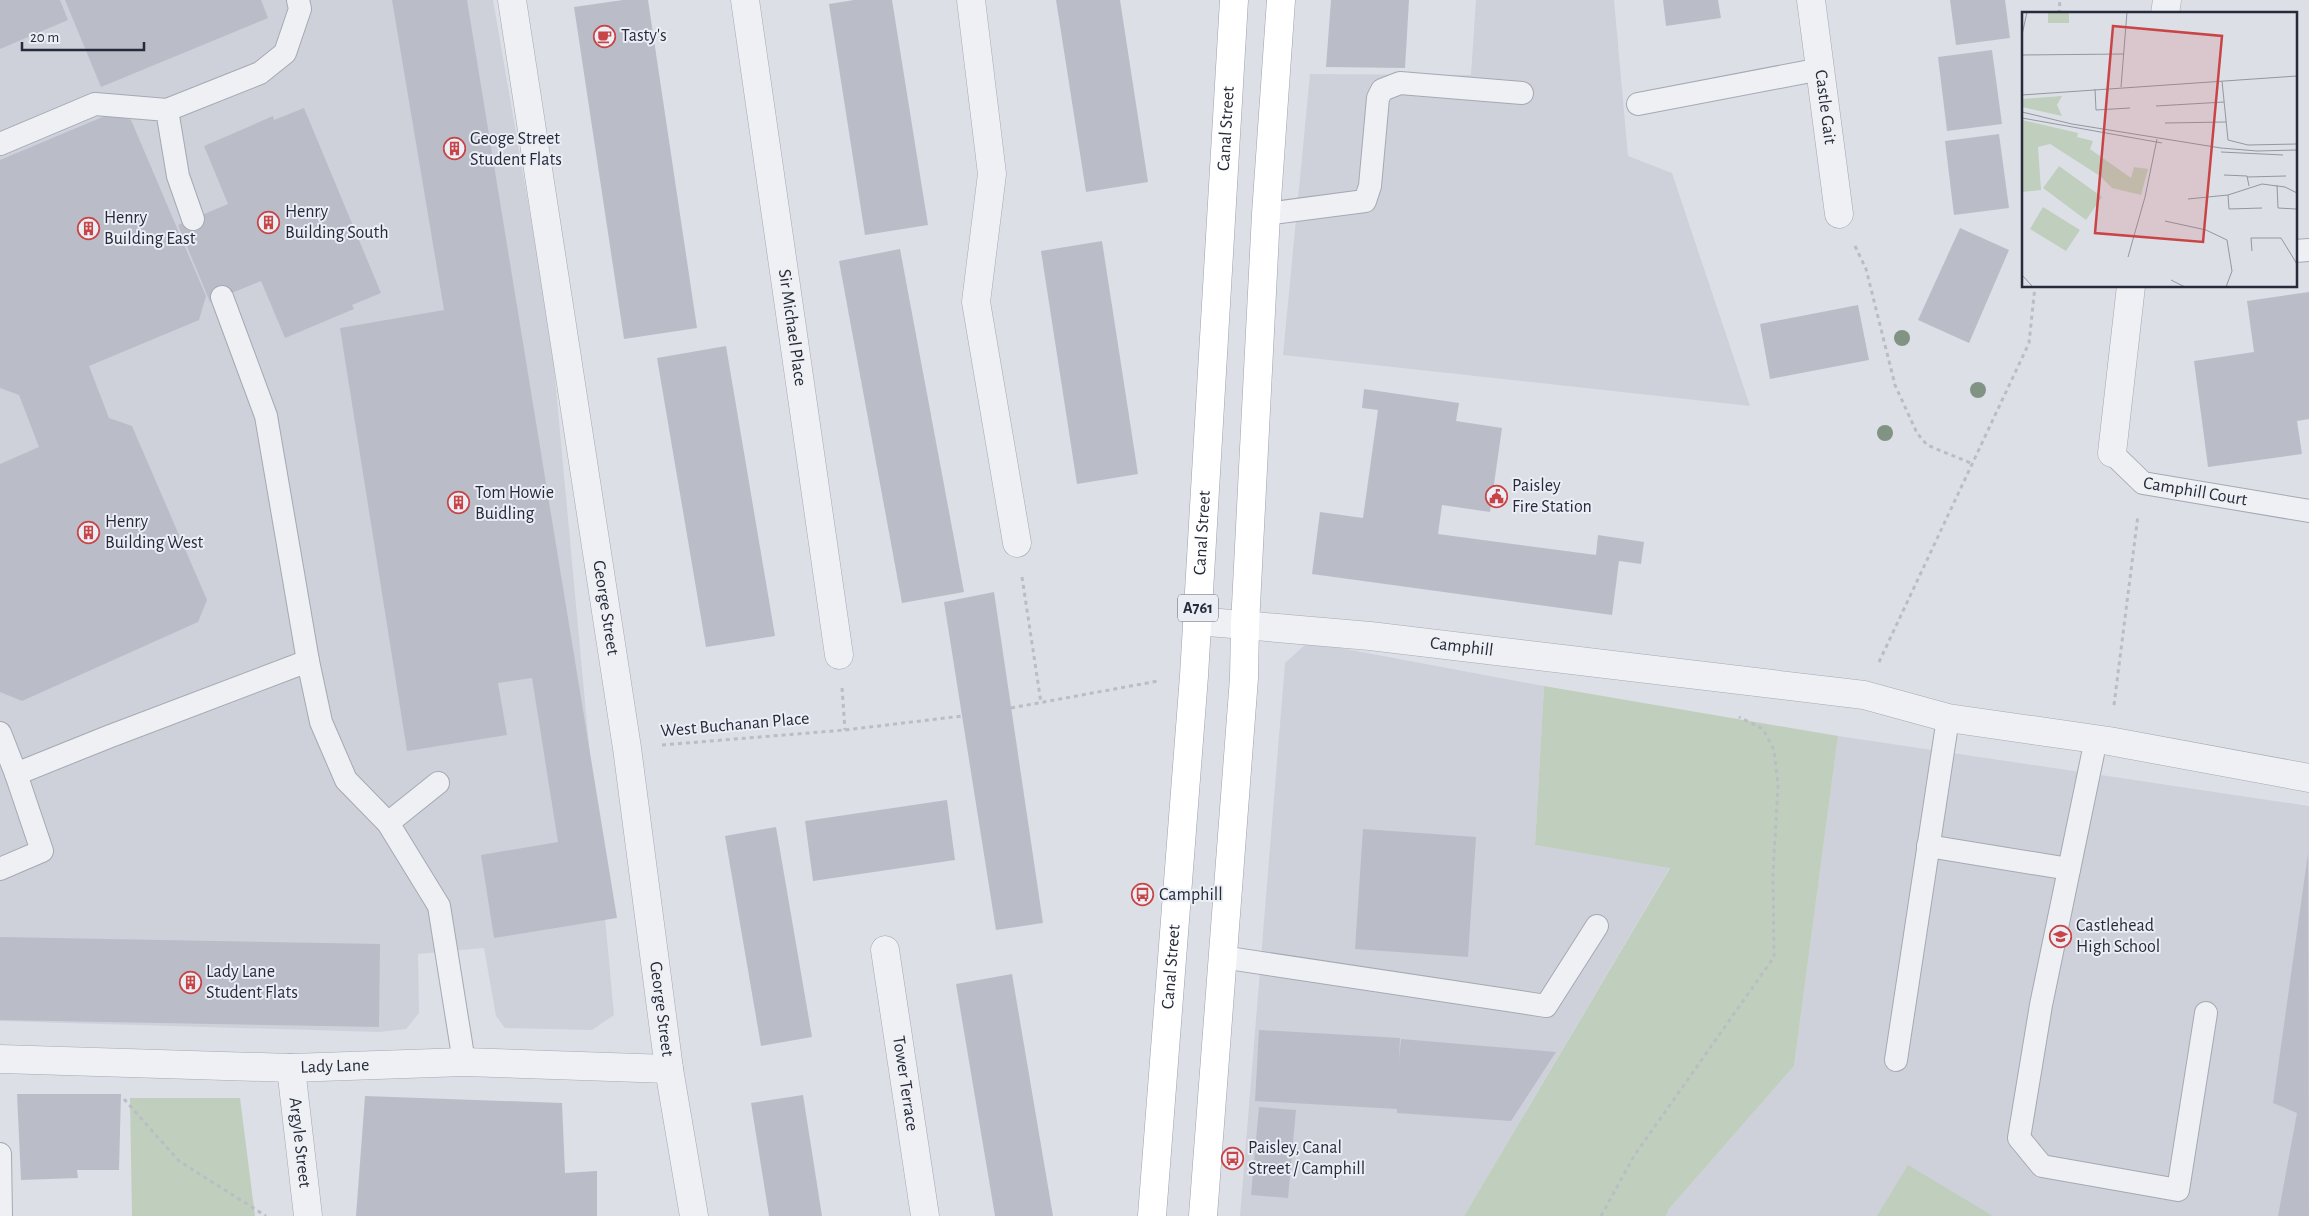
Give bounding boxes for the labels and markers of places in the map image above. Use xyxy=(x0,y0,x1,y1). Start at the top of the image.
cafe icon: Tasty's xyxy=(593,24,617,48)
place label: Tasty's xyxy=(621,27,667,45)
place label: Geoge Street Student Flats xyxy=(470,130,562,169)
building icon: Geoge Street Student Flats xyxy=(442,137,466,161)
place label: Henry Building South xyxy=(285,203,389,242)
place label: Henry Building East xyxy=(104,209,196,248)
building icon: Henry Building South xyxy=(257,210,281,234)
building icon: Henry Building East xyxy=(76,216,100,240)
place label: Paisley Fire Station xyxy=(1512,477,1592,516)
place label: Tom Howie Buidling xyxy=(475,484,554,523)
public building icon: Paisley Fire Station xyxy=(1484,484,1508,508)
building icon: Tom Howie Buidling xyxy=(447,491,471,515)
place label: Henry Building West xyxy=(105,513,204,552)
building icon: Henry Building West xyxy=(77,520,101,544)
bus stop icon: Camphill xyxy=(1131,883,1155,907)
place label: Camphill xyxy=(1159,886,1223,904)
place label: Castlehead High School xyxy=(2076,917,2160,956)
school or university icon: Castlehead High School xyxy=(2048,924,2072,948)
place label: Lady Lane Student Flats xyxy=(206,963,298,1002)
building icon: Lady Lane Student Flats xyxy=(178,970,202,994)
place label: Paisley, Canal Street / Camphill xyxy=(1248,1139,1365,1178)
bus stop icon: Paisley, Canal Street / Camphill xyxy=(1220,1146,1244,1170)

